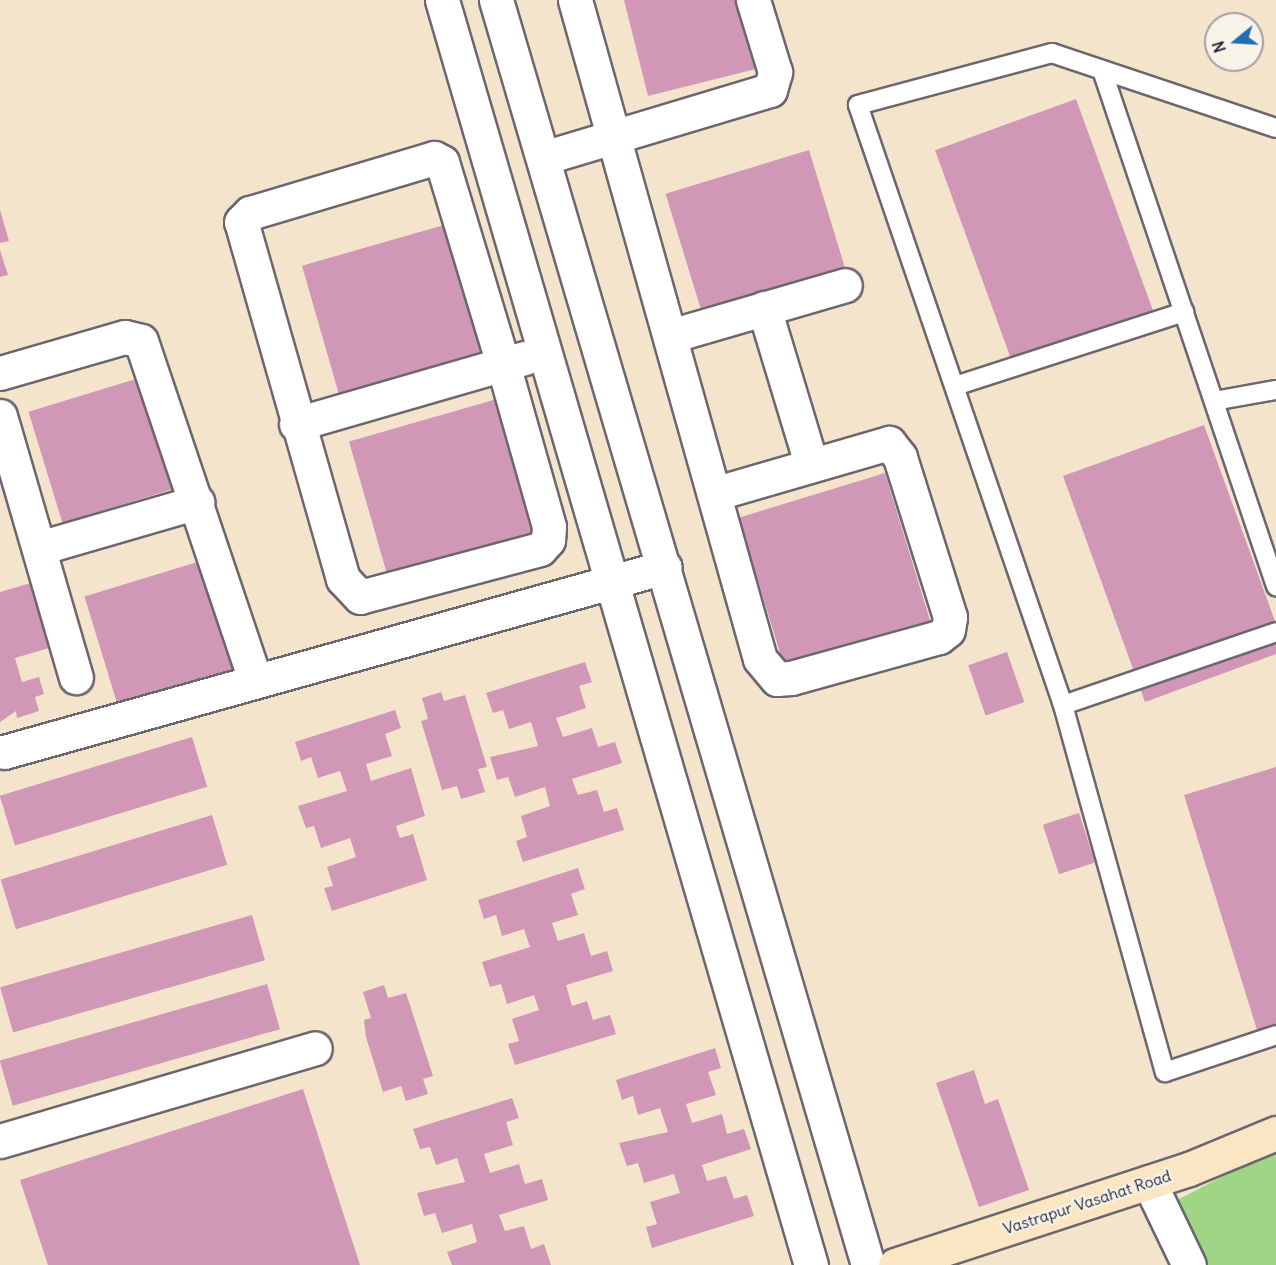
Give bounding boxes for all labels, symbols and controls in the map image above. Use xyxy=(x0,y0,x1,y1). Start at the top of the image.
north arrow xyxy=(1204,12,1264,72)
text: N xyxy=(1208,39,1230,55)
street label: Vastrapur Vasahat Road xyxy=(1001,1166,1173,1238)

